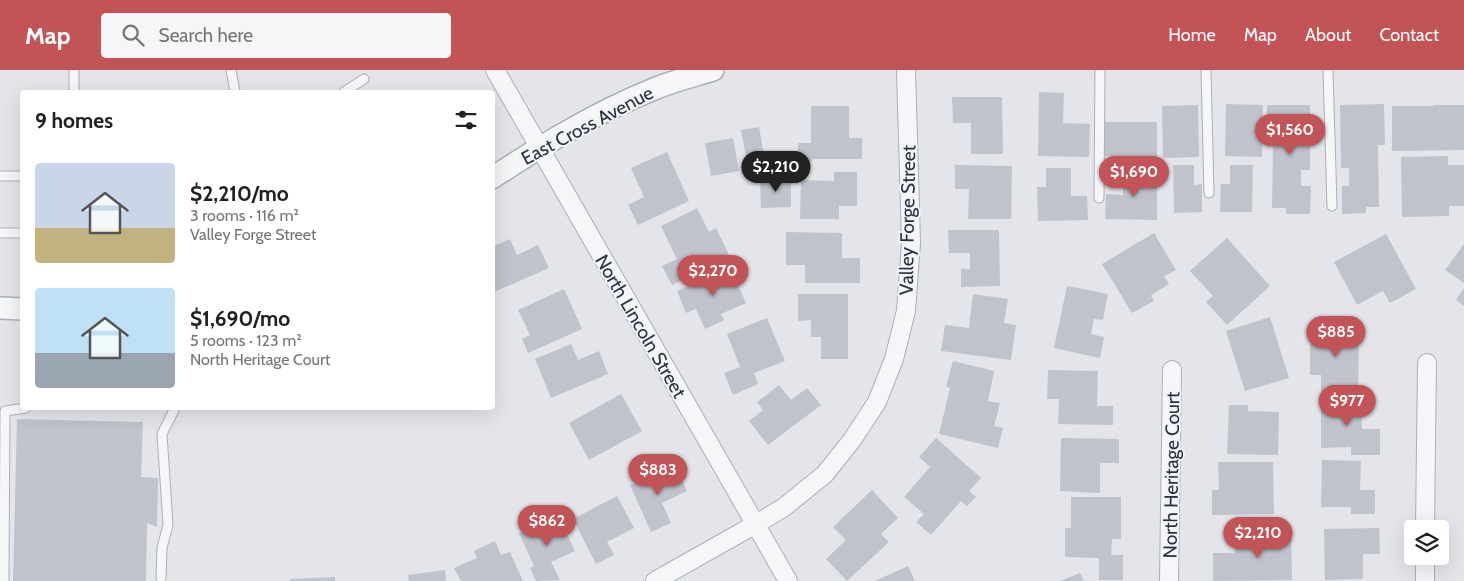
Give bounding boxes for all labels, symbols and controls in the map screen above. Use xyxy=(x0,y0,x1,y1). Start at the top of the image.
search box xyxy=(101,13,451,58)
text: Map xyxy=(25,21,71,50)
icon: search xyxy=(119,21,147,49)
text: Search here xyxy=(159,24,253,47)
text: Home xyxy=(1168,24,1216,46)
text: Map xyxy=(1244,24,1277,46)
text: About xyxy=(1305,24,1351,46)
text: Contact xyxy=(1379,24,1439,46)
street label: East Cross Avenue xyxy=(517,81,657,170)
icon: filters xyxy=(452,106,480,134)
text: 9 homes xyxy=(35,108,113,133)
pin: $1,560 xyxy=(1249,114,1331,156)
text: $1,560 xyxy=(1266,120,1314,139)
street label: Valley Forge Street xyxy=(895,144,920,295)
pin: $2,210 xyxy=(735,150,817,193)
pin: $1,690 xyxy=(1093,156,1175,198)
text: $2,210 xyxy=(752,157,800,176)
text: $1,690 xyxy=(1110,162,1158,181)
text: $2,210/mo xyxy=(190,181,289,206)
icon: home xyxy=(75,183,135,243)
text: 3 rooms · 116 m² xyxy=(190,206,299,225)
text: Valley Forge Street xyxy=(190,225,316,244)
street label: North Lincoln Street xyxy=(590,250,691,403)
pin: $2,270 xyxy=(672,254,754,297)
text: $2,270 xyxy=(688,261,738,280)
text: $1,690/mo xyxy=(190,306,290,331)
icon: home xyxy=(75,308,135,368)
pin: $885 xyxy=(1306,316,1366,358)
text: $885 xyxy=(1317,322,1355,341)
text: 5 rooms · 123 m² xyxy=(190,331,302,350)
text: North Heritage Court xyxy=(190,350,330,369)
pin: $977 xyxy=(1317,384,1377,427)
street label: North Heritage Court xyxy=(1159,391,1184,559)
text: $977 xyxy=(1330,391,1364,410)
pin: $883 xyxy=(628,454,688,496)
text: $883 xyxy=(639,460,677,479)
pin: $862 xyxy=(517,504,577,547)
text: $862 xyxy=(529,511,565,530)
pin: $2,210 xyxy=(1217,516,1299,559)
map controls xyxy=(1404,520,1449,565)
button: layers xyxy=(1404,520,1449,565)
text: $2,210 xyxy=(1234,523,1282,542)

